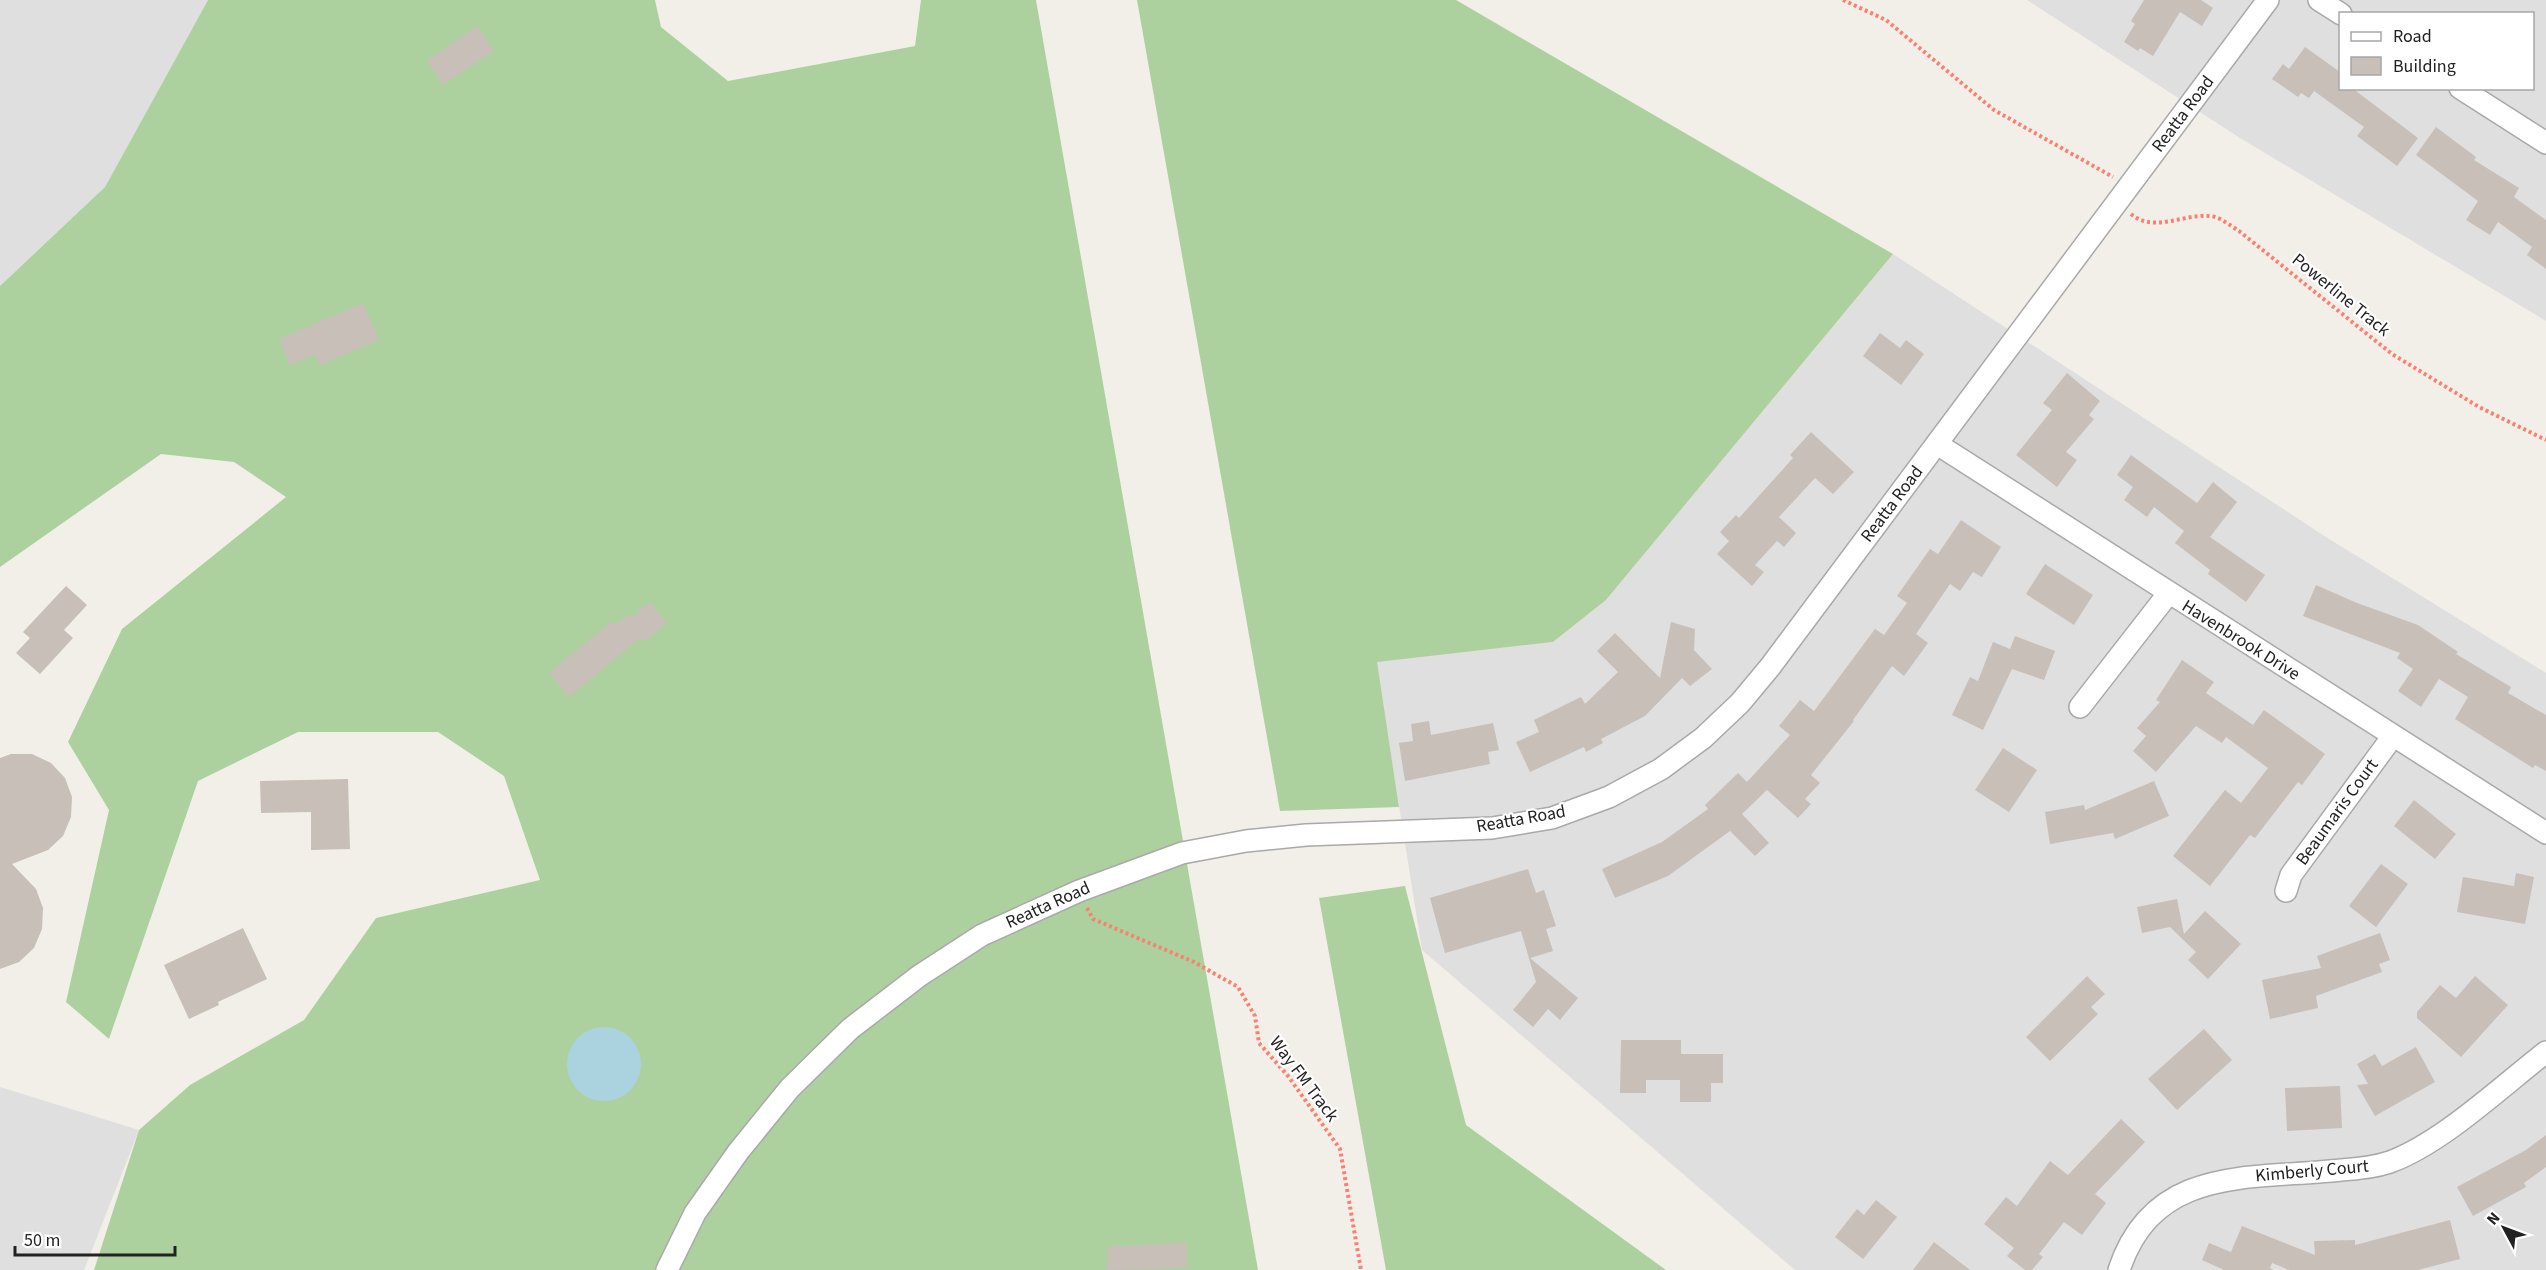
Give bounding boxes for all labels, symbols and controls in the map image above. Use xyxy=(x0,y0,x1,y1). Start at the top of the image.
legend xyxy=(2339,12,2534,90)
text: Road xyxy=(2393,24,2432,49)
text: Building xyxy=(2393,54,2456,79)
street label: Reatta Road xyxy=(2146,70,2220,158)
street label: Powerline Track xyxy=(2287,248,2395,342)
street label: Reatta Road xyxy=(1855,460,1929,548)
street label: Havenbrook Drive xyxy=(2177,594,2305,686)
street label: Beaumaris Court xyxy=(2290,754,2384,870)
street label: Reatta Road xyxy=(1474,799,1568,839)
street label: Reatta Road xyxy=(1002,875,1094,935)
street label: Way FM Track xyxy=(1264,1031,1345,1127)
street label: Kimberly Court xyxy=(2254,1154,2370,1188)
north arrow xyxy=(2474,1198,2534,1258)
text: N xyxy=(2482,1208,2505,1230)
scale bar xyxy=(15,1219,176,1257)
text: 50 m xyxy=(24,1228,60,1253)

